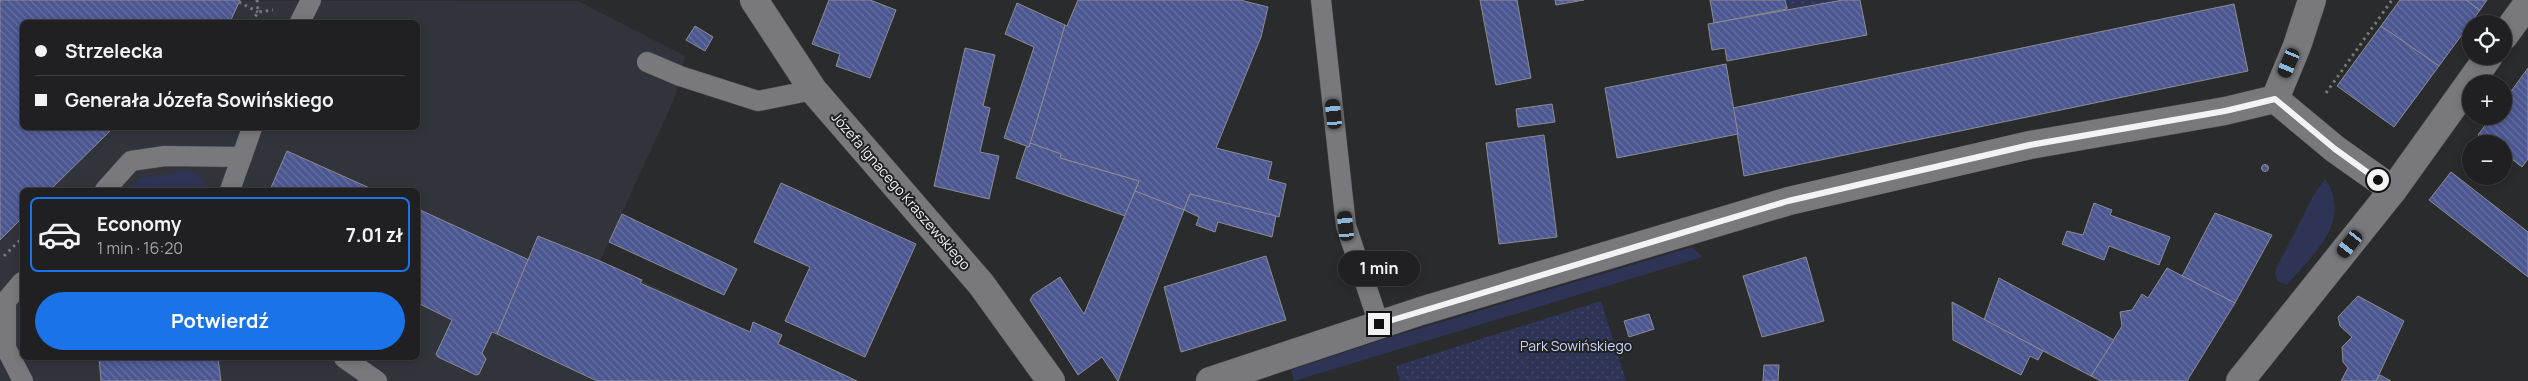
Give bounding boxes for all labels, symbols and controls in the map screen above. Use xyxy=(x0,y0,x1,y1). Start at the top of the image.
map controls xyxy=(2462,15,2512,185)
button: locate xyxy=(2462,15,2512,65)
text: Strzelecka xyxy=(65,38,163,64)
car xyxy=(2276,46,2301,80)
button: + xyxy=(2462,75,2512,125)
text: Generała Józefa Sowińskiego xyxy=(65,87,334,113)
car xyxy=(1324,98,1343,130)
street label: Józefa Ignacego Kraszewskiego xyxy=(828,108,975,274)
button: − xyxy=(2462,135,2512,185)
route start xyxy=(2367,169,2389,191)
car xyxy=(1336,210,1355,242)
text: Economy xyxy=(97,211,181,237)
icon: car xyxy=(37,212,82,257)
text: 7.01 zł xyxy=(346,222,403,248)
car xyxy=(2334,228,2365,260)
text: 1 min · 16:20 xyxy=(97,237,183,259)
callout: 1 min xyxy=(1338,252,1420,286)
text: 1 min xyxy=(1359,257,1399,279)
button: Potwierdź xyxy=(35,292,405,350)
route end xyxy=(1368,313,1390,335)
park label: Park Sowińskiego xyxy=(1520,336,1632,355)

